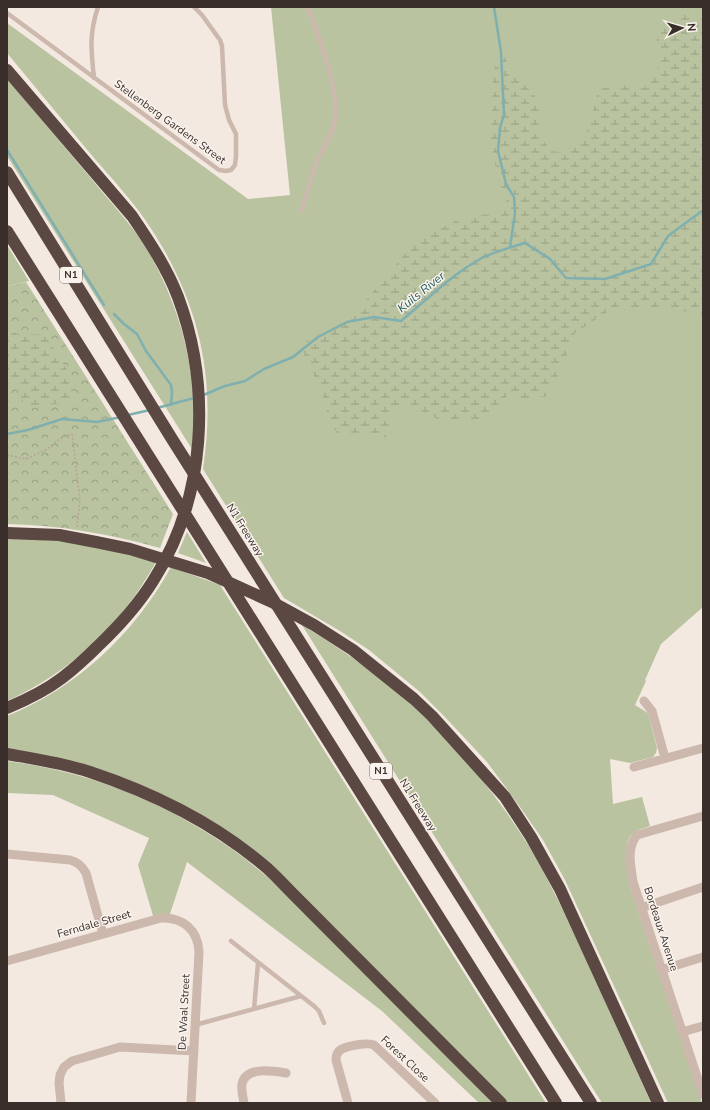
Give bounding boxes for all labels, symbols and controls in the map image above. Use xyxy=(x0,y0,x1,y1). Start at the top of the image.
north arrow xyxy=(662,8,702,48)
text: N xyxy=(684,22,699,32)
street label: Stellenberg Gardens Street xyxy=(111,76,229,168)
road number: N1 xyxy=(60,267,82,283)
water label: Kuils River xyxy=(394,267,449,316)
street label: N1 Freeway xyxy=(223,501,267,560)
road number: N1 xyxy=(370,763,392,779)
street label: N1 Freeway xyxy=(396,776,440,835)
street label: Bordeaux Avenue xyxy=(640,885,682,973)
street label: Ferndale Street xyxy=(55,906,133,942)
street label: De Waal Street xyxy=(175,973,193,1050)
street label: Forest Close xyxy=(377,1033,433,1086)

